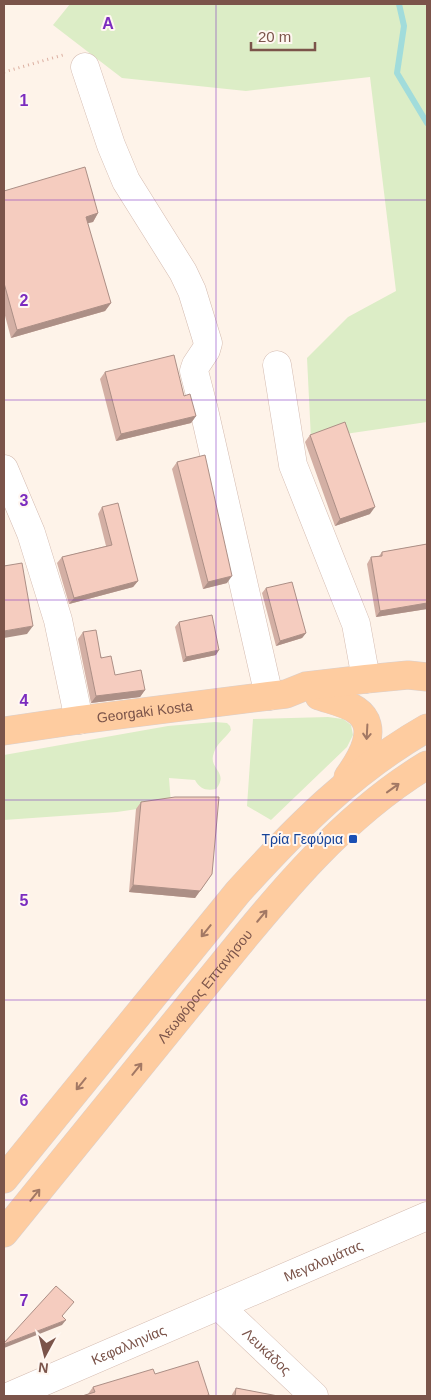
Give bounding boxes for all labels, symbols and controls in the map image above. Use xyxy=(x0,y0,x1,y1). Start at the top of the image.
text: A xyxy=(102,15,114,32)
scale bar xyxy=(251,20,315,52)
text: 20 m xyxy=(258,28,291,45)
text: 1 xyxy=(20,92,29,109)
text: 2 xyxy=(20,292,29,309)
text: 3 xyxy=(20,492,29,509)
text: 4 xyxy=(20,692,29,709)
street label: Georgaki Kosta xyxy=(96,698,194,726)
one-way arrow xyxy=(362,724,371,740)
one-way arrow xyxy=(386,783,400,793)
place label: Τρία Γεφύρια xyxy=(262,831,343,847)
marker: Τρία Γεφύρια xyxy=(347,833,359,845)
text: 5 xyxy=(20,892,29,909)
one-way arrow xyxy=(257,910,268,923)
one-way arrow xyxy=(201,924,212,937)
street label: Λεωφόρος Επτανήσου xyxy=(154,926,255,1046)
one-way arrow xyxy=(132,1063,143,1076)
one-way arrow xyxy=(76,1077,87,1090)
text: 6 xyxy=(20,1092,29,1109)
one-way arrow xyxy=(29,1189,40,1202)
street label: Μεγαλομάτας xyxy=(281,1237,365,1285)
text: 7 xyxy=(20,1292,29,1309)
street label: Κεφαλληνίας xyxy=(89,1322,168,1368)
street label: Λευκάδος xyxy=(239,1325,295,1378)
north arrow xyxy=(20,1330,70,1380)
text: N xyxy=(37,1359,49,1376)

